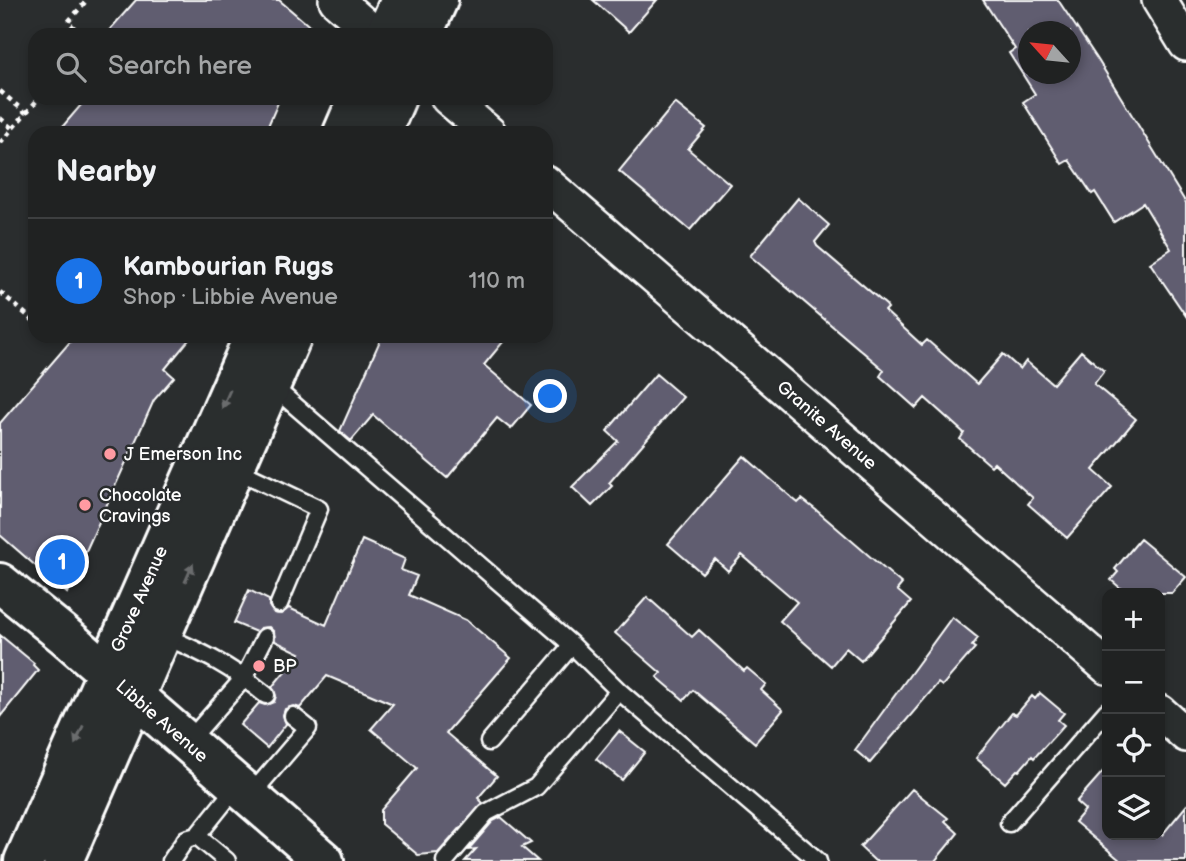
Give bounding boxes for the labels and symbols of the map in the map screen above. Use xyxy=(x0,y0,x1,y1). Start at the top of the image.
north arrow xyxy=(1018,21,1081,84)
street label: Granite Avenue xyxy=(773,376,881,475)
your location xyxy=(533,379,567,413)
one-way arrow xyxy=(220,388,231,409)
place label: J Emerson Inc xyxy=(124,444,242,465)
marker: J Emerson Inc xyxy=(102,446,118,462)
place label: Chocolate Cravings xyxy=(99,485,182,527)
marker: Chocolate Cravings xyxy=(77,497,93,513)
pin: 1 xyxy=(39,536,85,588)
street label: Grove Avenue xyxy=(107,543,172,656)
one-way arrow xyxy=(183,563,195,583)
place label: BP xyxy=(273,656,297,677)
marker: BP xyxy=(251,658,267,674)
street label: Libbie Avenue xyxy=(111,676,212,767)
one-way arrow xyxy=(73,725,85,745)

